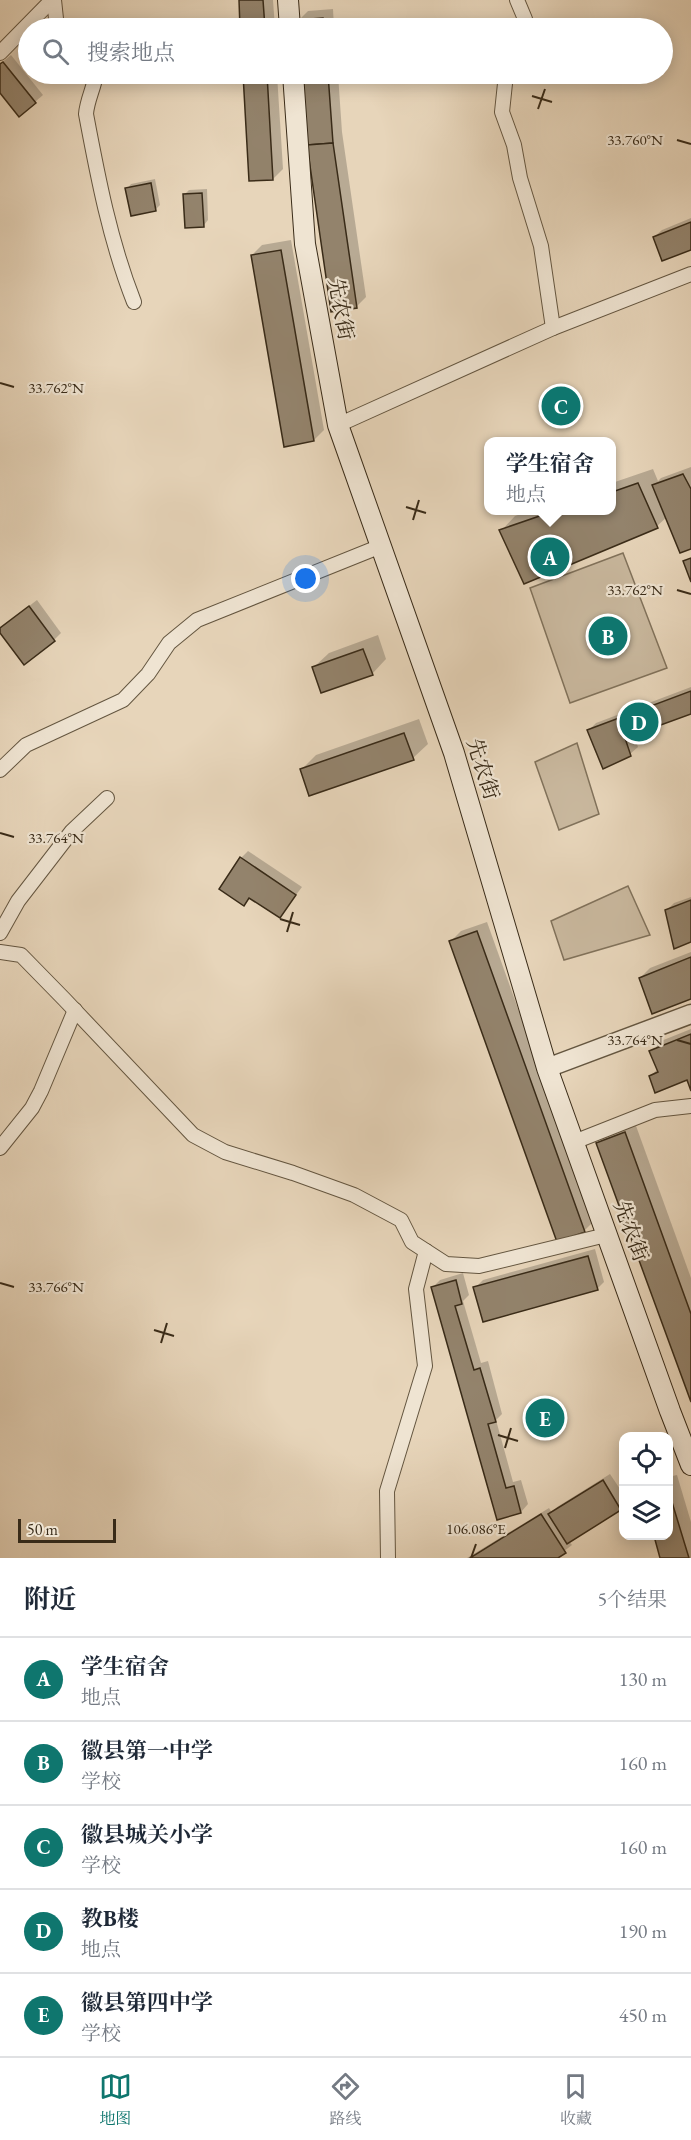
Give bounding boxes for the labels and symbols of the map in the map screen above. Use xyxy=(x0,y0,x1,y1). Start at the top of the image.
text: 33.760°N xyxy=(607,130,663,149)
street label: 先农街 xyxy=(323,276,360,342)
text: 33.762°N xyxy=(28,378,84,397)
pin: C xyxy=(542,384,580,428)
pin: A xyxy=(530,534,570,580)
your location xyxy=(291,564,320,593)
text: 33.762°N xyxy=(607,580,663,599)
pin: B xyxy=(588,614,628,658)
pin: D xyxy=(620,700,658,744)
street label: 先农街 xyxy=(461,735,506,803)
text: 33.764°N xyxy=(28,828,84,847)
text: 33.764°N xyxy=(607,1030,663,1049)
street label: 先农街 xyxy=(608,1197,655,1265)
text: 33.766°N xyxy=(28,1277,84,1296)
pin: E xyxy=(526,1396,564,1440)
scale bar xyxy=(18,1516,116,1544)
text: 106.086°E xyxy=(446,1519,506,1538)

